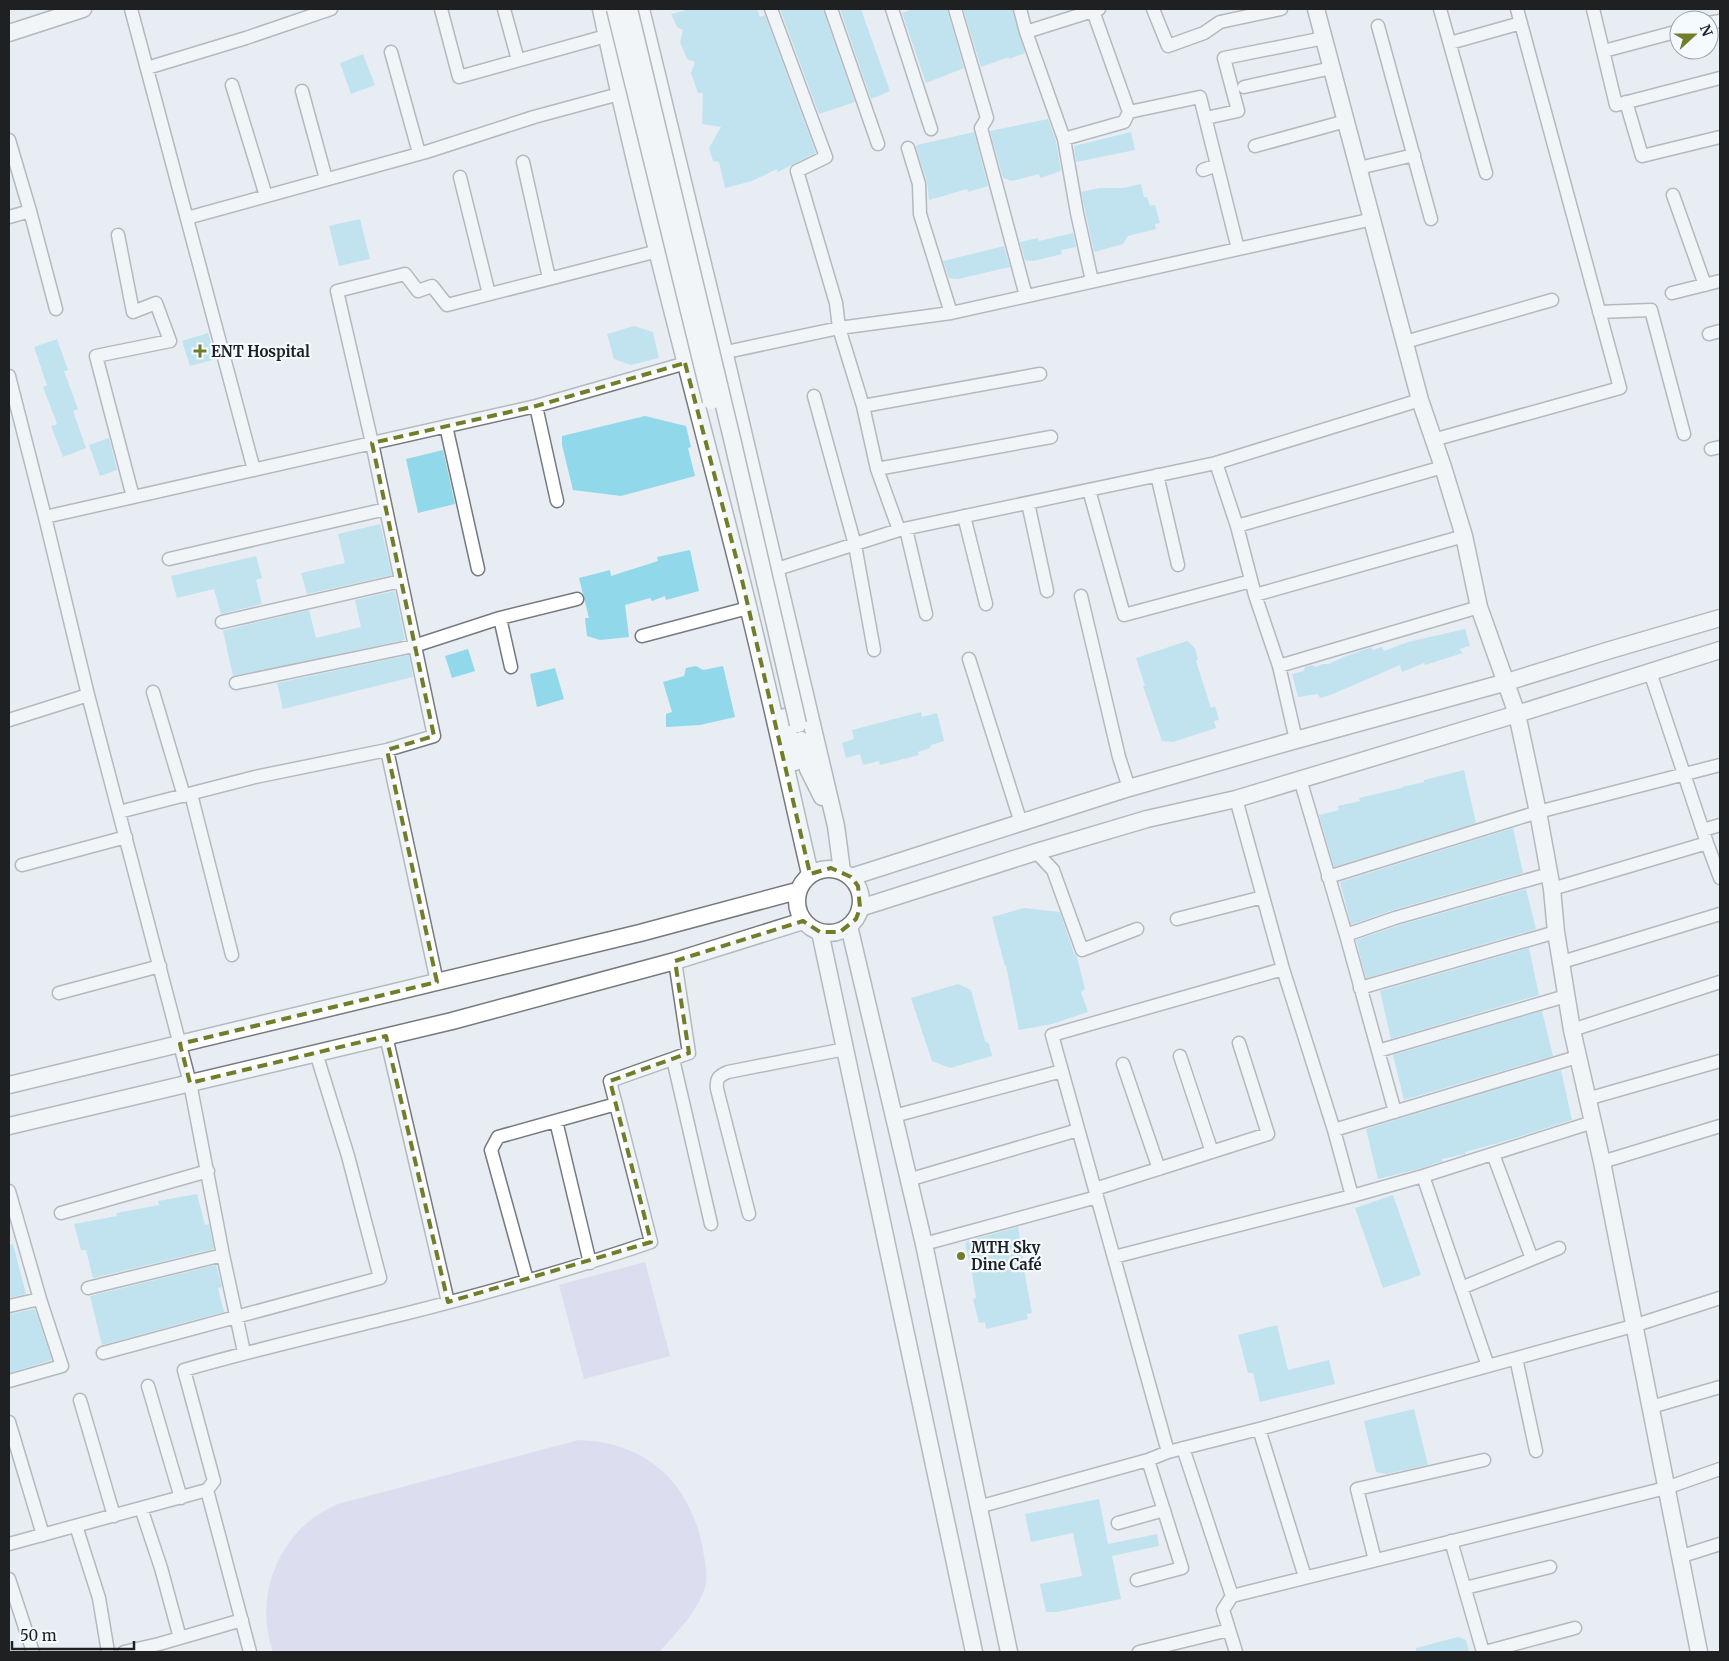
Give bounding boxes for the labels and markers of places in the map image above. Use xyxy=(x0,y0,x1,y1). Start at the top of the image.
place label: ENT Hospital xyxy=(211,342,310,361)
marker: ENT Hospital xyxy=(193,344,207,358)
place label: MTH Sky Dine Café xyxy=(971,1238,1042,1274)
marker: MTH Sky Dine Café xyxy=(955,1250,967,1262)

